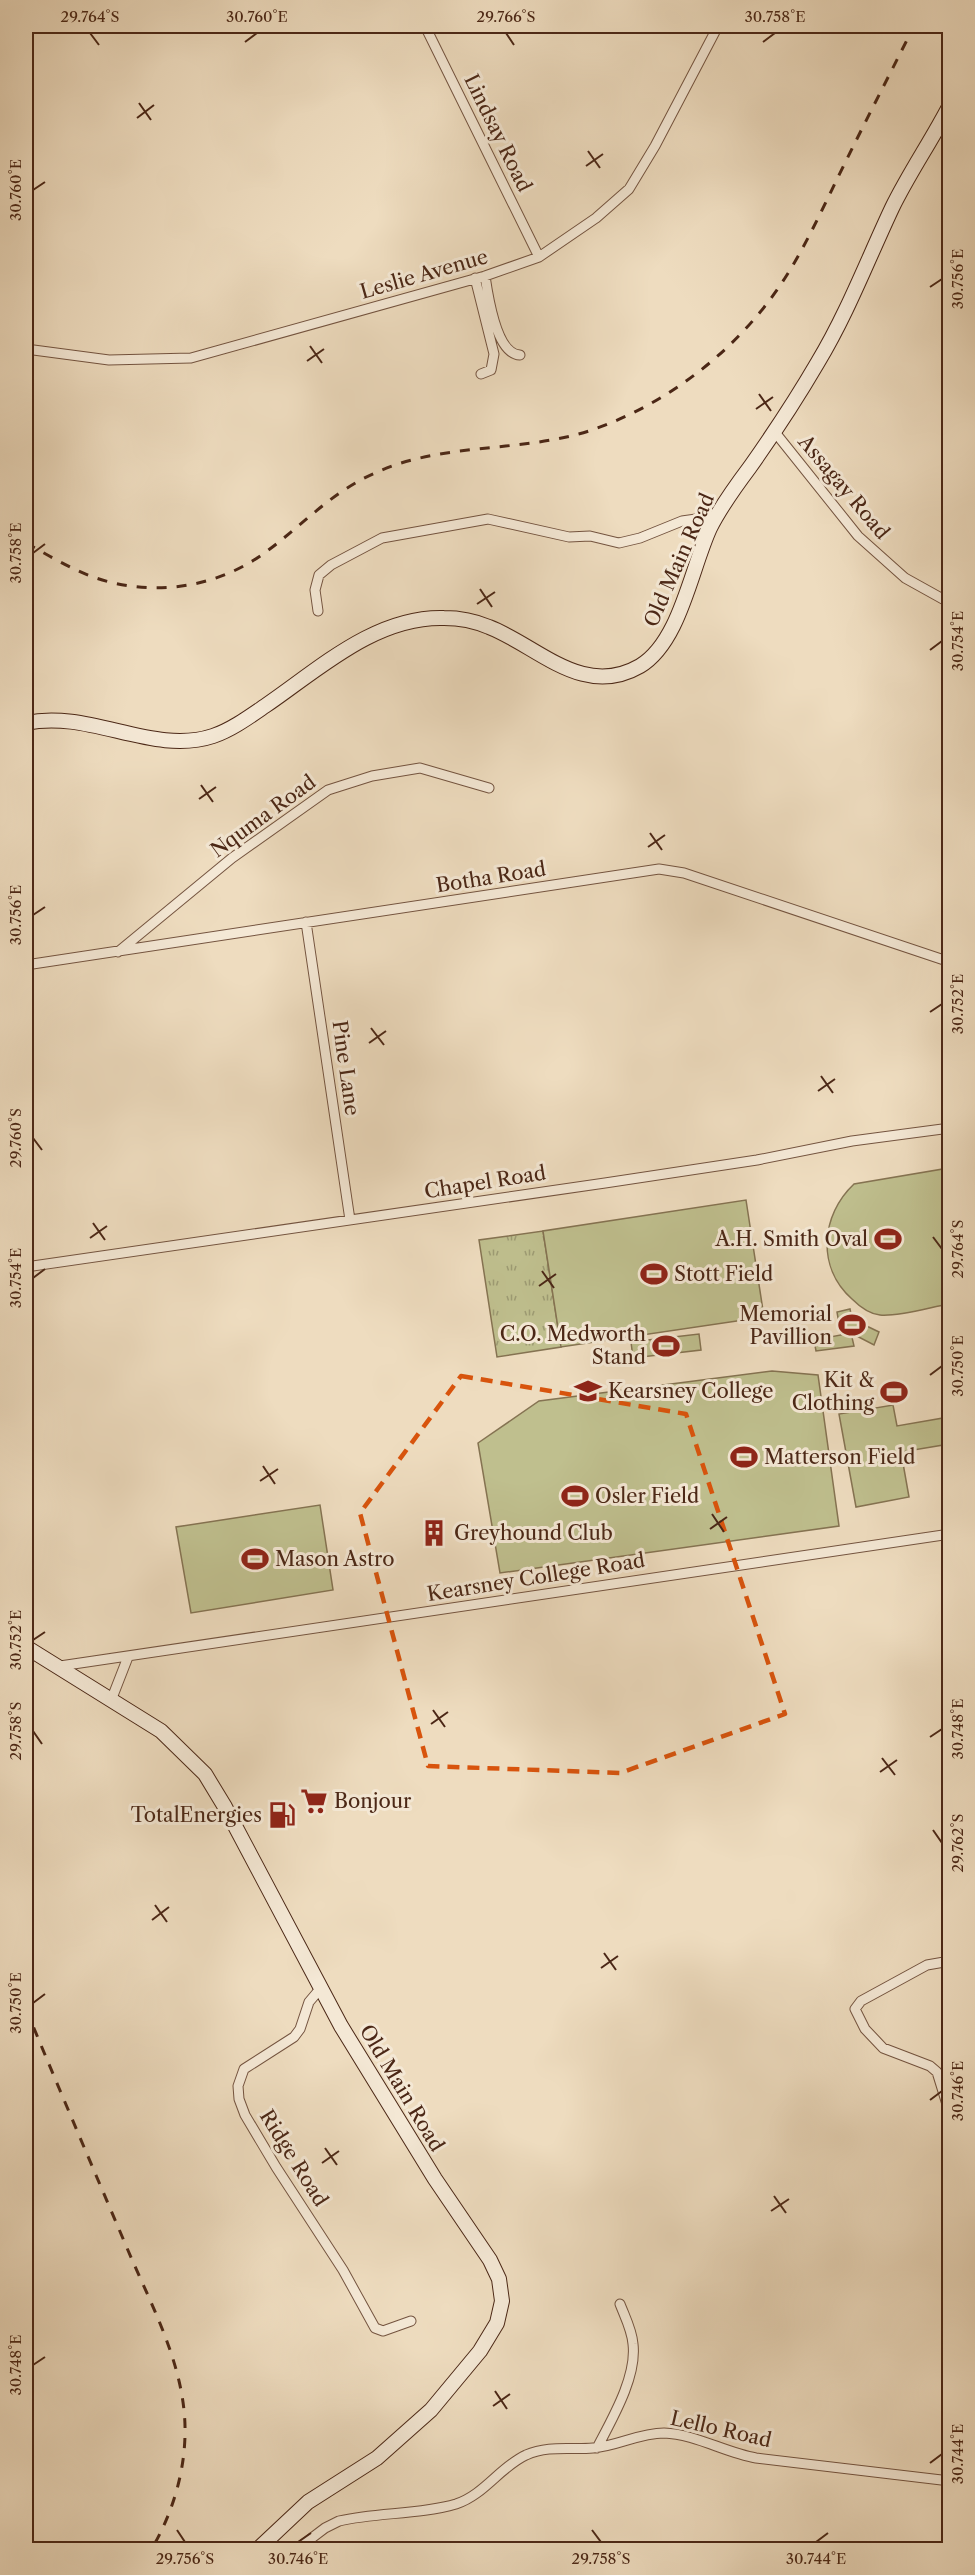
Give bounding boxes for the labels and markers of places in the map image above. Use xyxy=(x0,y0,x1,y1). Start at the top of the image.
sports icon: A.H. Smith Oval xyxy=(873,1224,903,1254)
place label: A.H. Smith Oval xyxy=(714,1227,868,1251)
sports icon: Stott Field xyxy=(639,1259,669,1289)
place label: Stott Field xyxy=(674,1262,773,1286)
place label: Memorial Pavillion xyxy=(739,1302,832,1349)
sports icon: Memorial Pavillion xyxy=(837,1310,867,1340)
place label: C.O. Medworth Stand xyxy=(500,1322,646,1369)
sports icon: C.O. Medworth Stand xyxy=(651,1331,681,1361)
place label: Kit & Clothing xyxy=(792,1368,874,1415)
school or university icon: Kearsney College xyxy=(573,1376,603,1406)
sports icon: Kit & Clothing xyxy=(879,1377,909,1407)
place label: Kearsney College xyxy=(608,1379,774,1403)
sports icon: Matterson Field xyxy=(729,1442,759,1472)
place label: Matterson Field xyxy=(764,1445,916,1469)
sports icon: Osler Field xyxy=(560,1481,590,1511)
place label: Osler Field xyxy=(595,1484,699,1508)
building icon: Greyhound Club xyxy=(419,1518,449,1548)
place label: Greyhound Club xyxy=(454,1521,613,1545)
sports icon: Mason Astro xyxy=(240,1544,270,1574)
place label: Mason Astro xyxy=(275,1547,395,1571)
supermarket icon: Bonjour xyxy=(299,1786,329,1816)
place label: Bonjour xyxy=(334,1789,412,1813)
fuel station icon: TotalEnergies xyxy=(267,1800,297,1830)
place label: TotalEnergies xyxy=(131,1803,262,1827)

